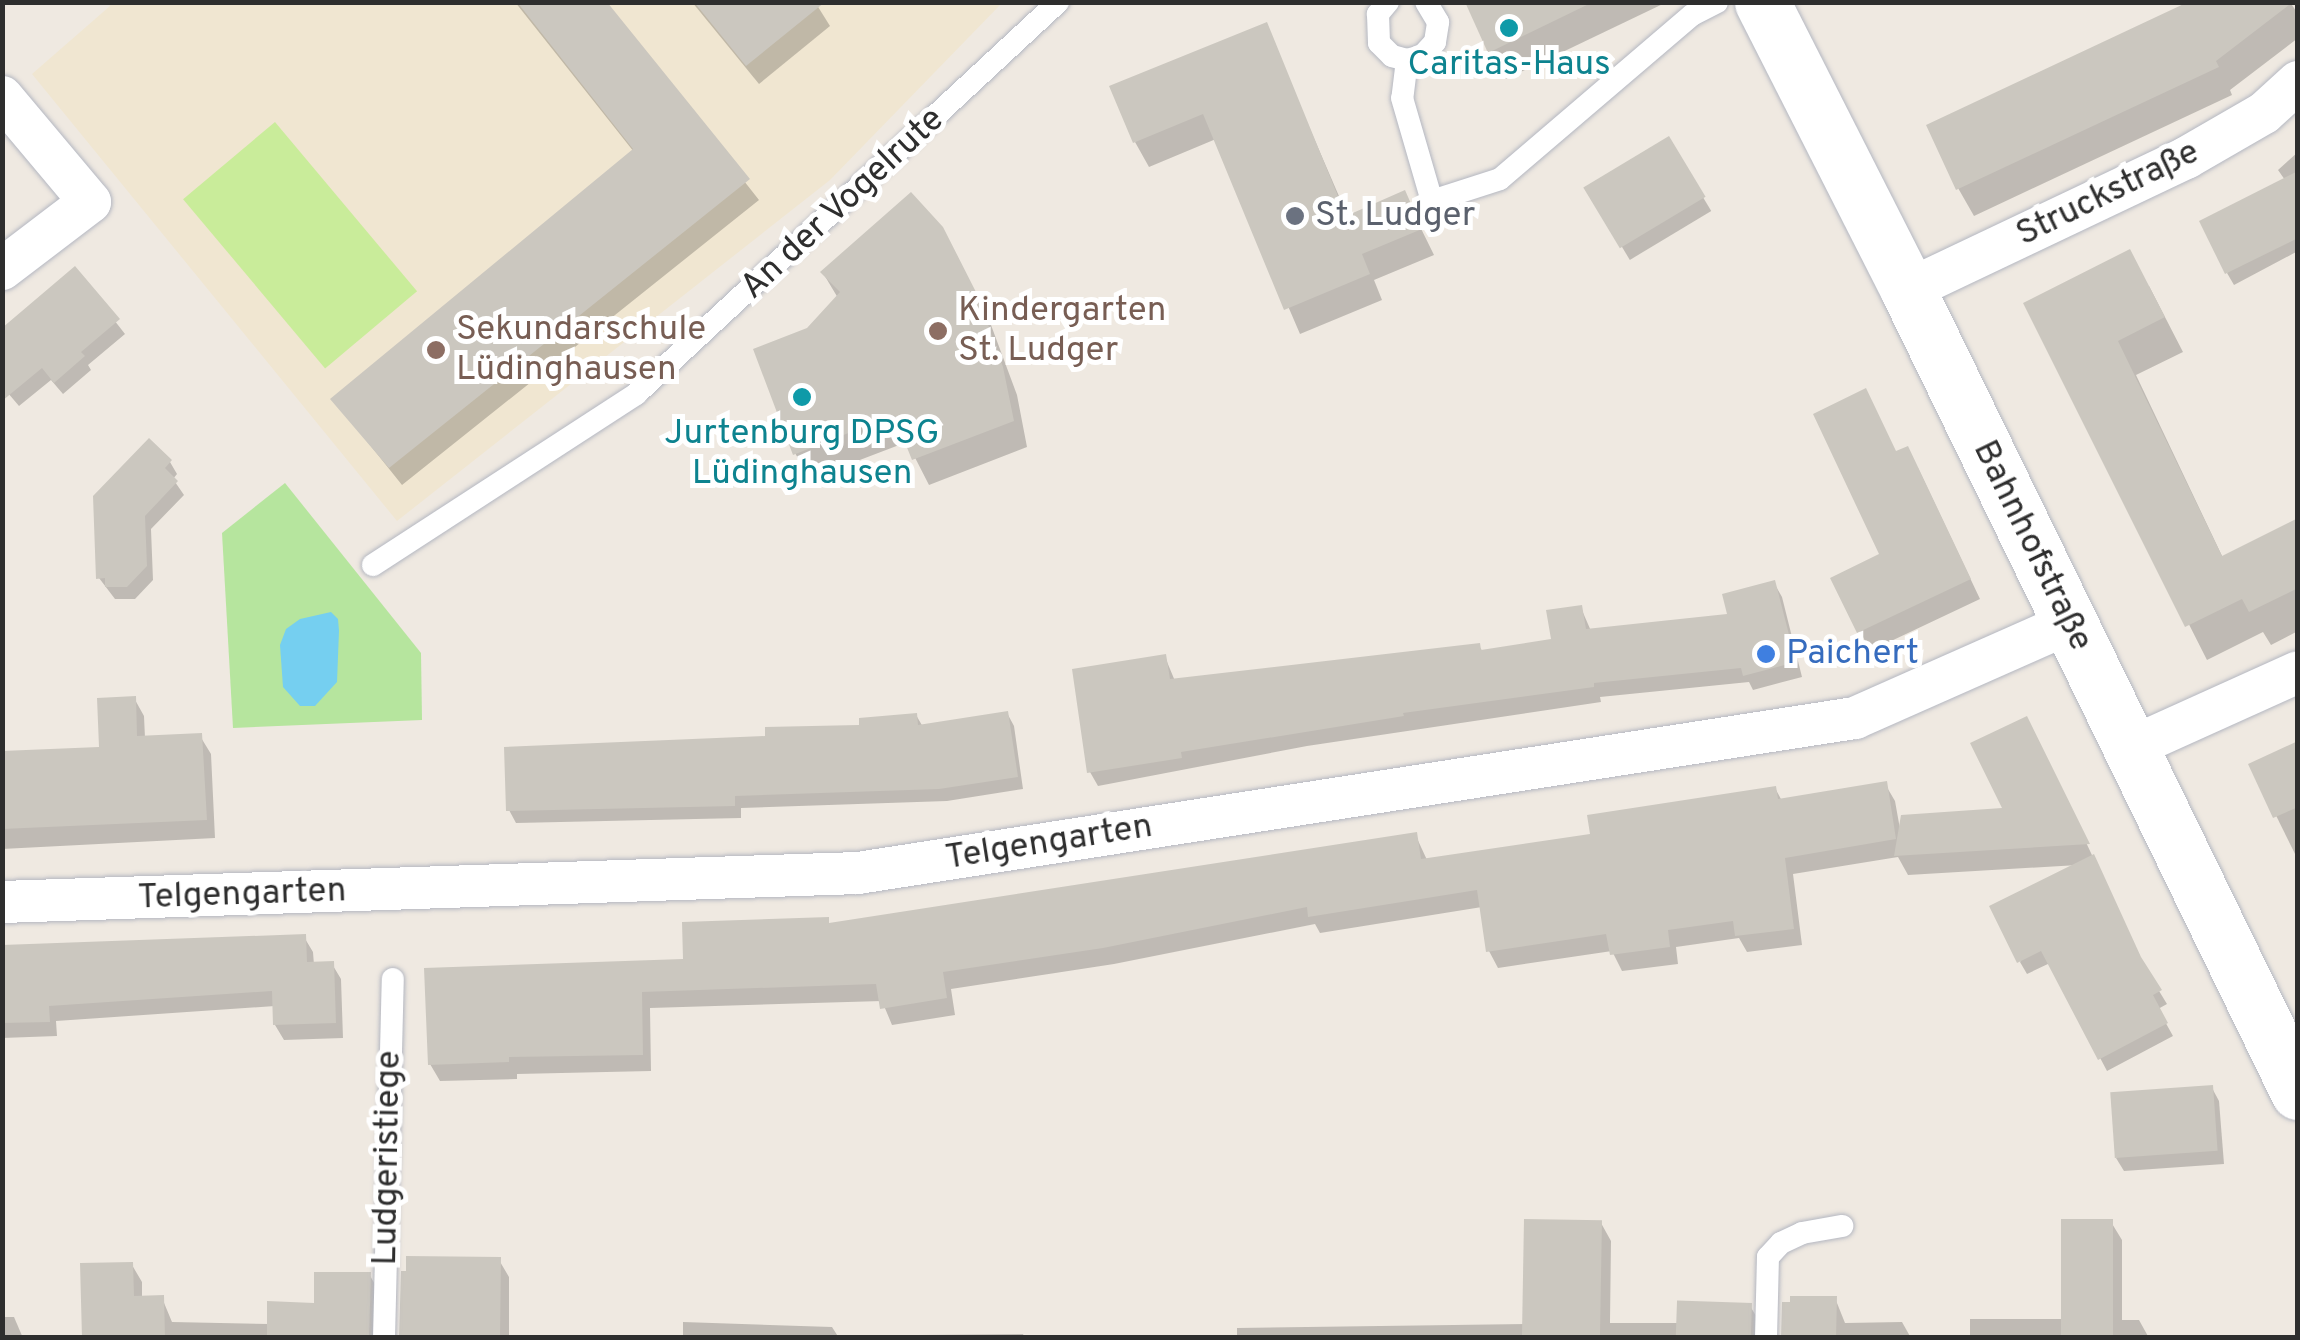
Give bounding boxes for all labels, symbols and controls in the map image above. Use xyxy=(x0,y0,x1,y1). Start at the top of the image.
marker: Caritas-Haus xyxy=(1498,17,1520,39)
place label: Caritas-Haus xyxy=(1407,44,1611,86)
street label: An der Vogelrute xyxy=(732,99,954,309)
street label: Struckstraße xyxy=(2010,132,2206,256)
place label: St. Ludger xyxy=(1315,195,1475,237)
marker: St. Ludger xyxy=(1284,205,1306,227)
place label: Kindergarten St. Ludger xyxy=(958,290,1167,372)
place label: Sekundarschule Lüdinghausen xyxy=(456,309,706,391)
marker: Kindergarten St. Ludger xyxy=(927,320,949,342)
marker: Sekundarschule Lüdinghausen xyxy=(425,339,447,361)
marker: Jurtenburg DPSG Lüdinghausen xyxy=(791,386,813,408)
place label: Jurtenburg DPSG Lüdinghausen xyxy=(664,413,940,495)
street label: Bahnhofstraße xyxy=(1963,434,2101,658)
place label: Paichert xyxy=(1786,633,1919,675)
marker: Paichert xyxy=(1755,643,1777,665)
street label: Telgengarten xyxy=(943,806,1155,880)
street label: Telgengarten xyxy=(137,870,347,920)
street label: Ludgeristiege xyxy=(365,1050,411,1266)

